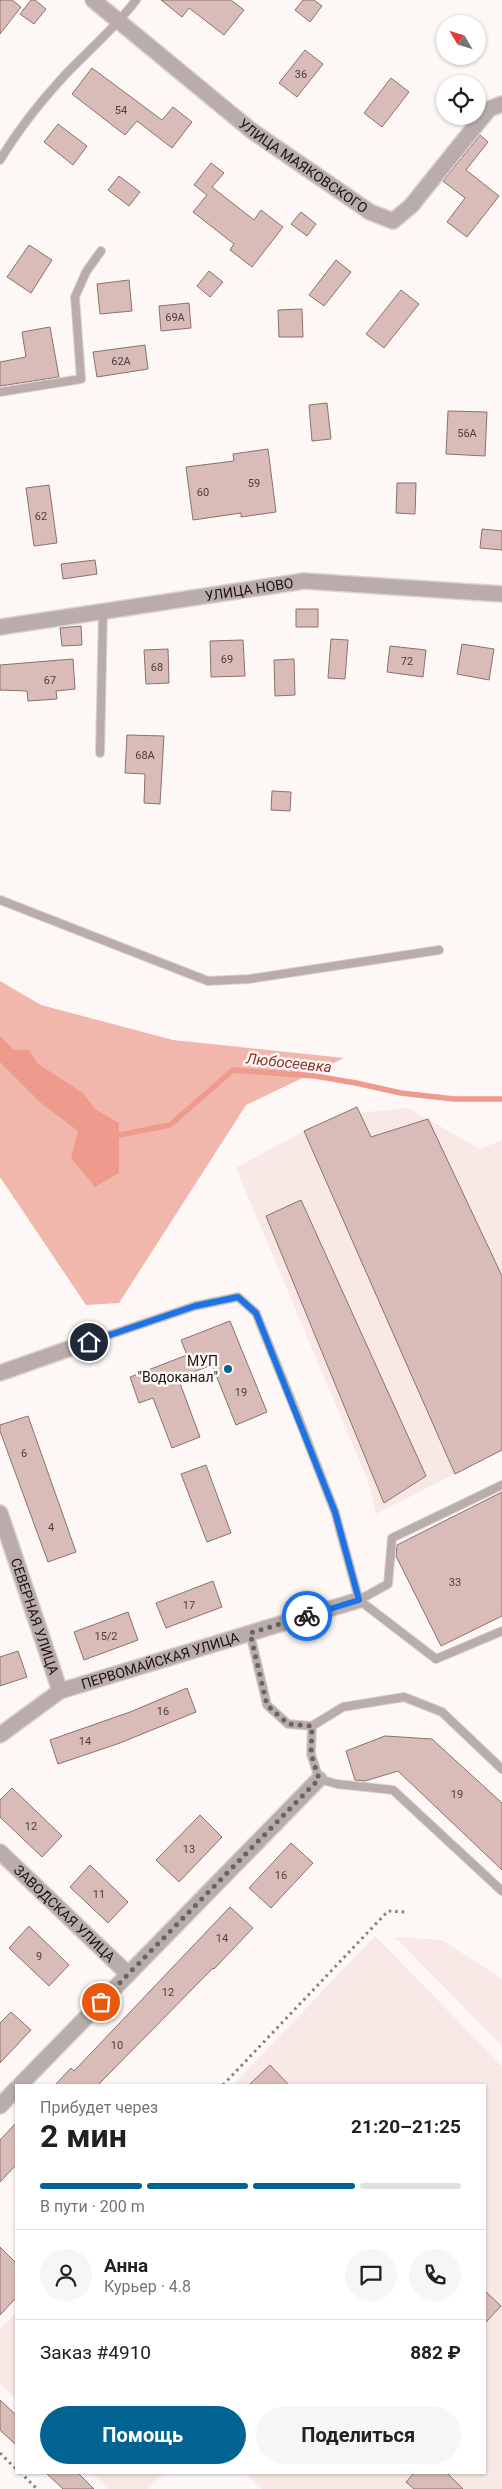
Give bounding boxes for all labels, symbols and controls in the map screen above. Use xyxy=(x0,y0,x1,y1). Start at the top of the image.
north arrow xyxy=(436,15,486,65)
map controls xyxy=(436,15,486,125)
house number: 36 xyxy=(295,68,307,81)
button: locate xyxy=(436,75,486,125)
house number: 54 xyxy=(115,104,127,117)
street label: УЛИЦА МАЯКОВСКОГО xyxy=(236,115,371,216)
house number: 69А xyxy=(165,311,186,324)
house number: 62А xyxy=(111,355,132,368)
house number: 56А xyxy=(457,427,478,440)
house number: 59 xyxy=(248,477,260,490)
house number: 60 xyxy=(197,486,209,499)
house number: 62 xyxy=(35,510,47,523)
street label: УЛИЦА НОВО xyxy=(204,575,295,604)
house number: 69 xyxy=(221,653,233,666)
house number: 72 xyxy=(401,655,413,668)
house number: 68 xyxy=(151,661,163,674)
house number: 67 xyxy=(44,674,56,687)
house number: 68А xyxy=(135,749,156,762)
water label: Любосеевка xyxy=(244,1049,333,1076)
pin xyxy=(68,1321,110,1363)
icon: home xyxy=(75,1328,103,1356)
place label: МУП "Водоканал" xyxy=(137,1353,218,1385)
marker: МУП "Водоканал" xyxy=(222,1363,234,1375)
house number: 19 xyxy=(235,1386,247,1399)
house number: 6 xyxy=(21,1447,27,1460)
house number: 4 xyxy=(48,1521,54,1534)
street label: СЕВЕРНАЯ УЛИЦА xyxy=(8,1556,62,1677)
house number: 33 xyxy=(449,1576,461,1589)
courier xyxy=(282,1591,332,1641)
house number: 17 xyxy=(183,1599,195,1612)
icon: bike xyxy=(293,1602,321,1630)
street label: ПЕРВОМАЙСКАЯ УЛИЦА xyxy=(79,1629,241,1692)
house number: 15/2 xyxy=(94,1630,118,1643)
house number: 16 xyxy=(157,1705,169,1718)
house number: 14 xyxy=(79,1735,91,1748)
house number: 19 xyxy=(451,1788,463,1801)
house number: 12 xyxy=(25,1820,37,1833)
house number: 13 xyxy=(183,1843,195,1856)
street label: ЗАВОДСКАЯ УЛИЦА xyxy=(11,1862,118,1965)
house number: 16 xyxy=(275,1869,287,1882)
house number: 11 xyxy=(93,1888,105,1901)
house number: 14 xyxy=(216,1932,228,1945)
house number: 9 xyxy=(36,1950,42,1963)
pin xyxy=(80,1981,122,2023)
house number: 12 xyxy=(162,1986,174,1999)
icon: bag xyxy=(87,1988,115,2016)
house number: 10 xyxy=(111,2039,123,2052)
text: Прибудет через xyxy=(40,2098,158,2117)
text: 21:20–21:25 xyxy=(351,2115,461,2138)
text: 2 мин xyxy=(40,2117,127,2155)
text: В пути · 200 m xyxy=(40,2197,145,2216)
button: person xyxy=(40,2249,92,2301)
button: chat xyxy=(345,2249,397,2301)
button: phone xyxy=(409,2249,461,2301)
text: Анна xyxy=(104,2254,148,2277)
text: Курьер · 4.8 xyxy=(104,2277,191,2296)
text: Заказ #4910 xyxy=(40,2341,151,2364)
text: 882 ₽ xyxy=(410,2341,461,2364)
button: Помощь xyxy=(40,2406,246,2464)
button: Поделиться xyxy=(256,2406,461,2464)

